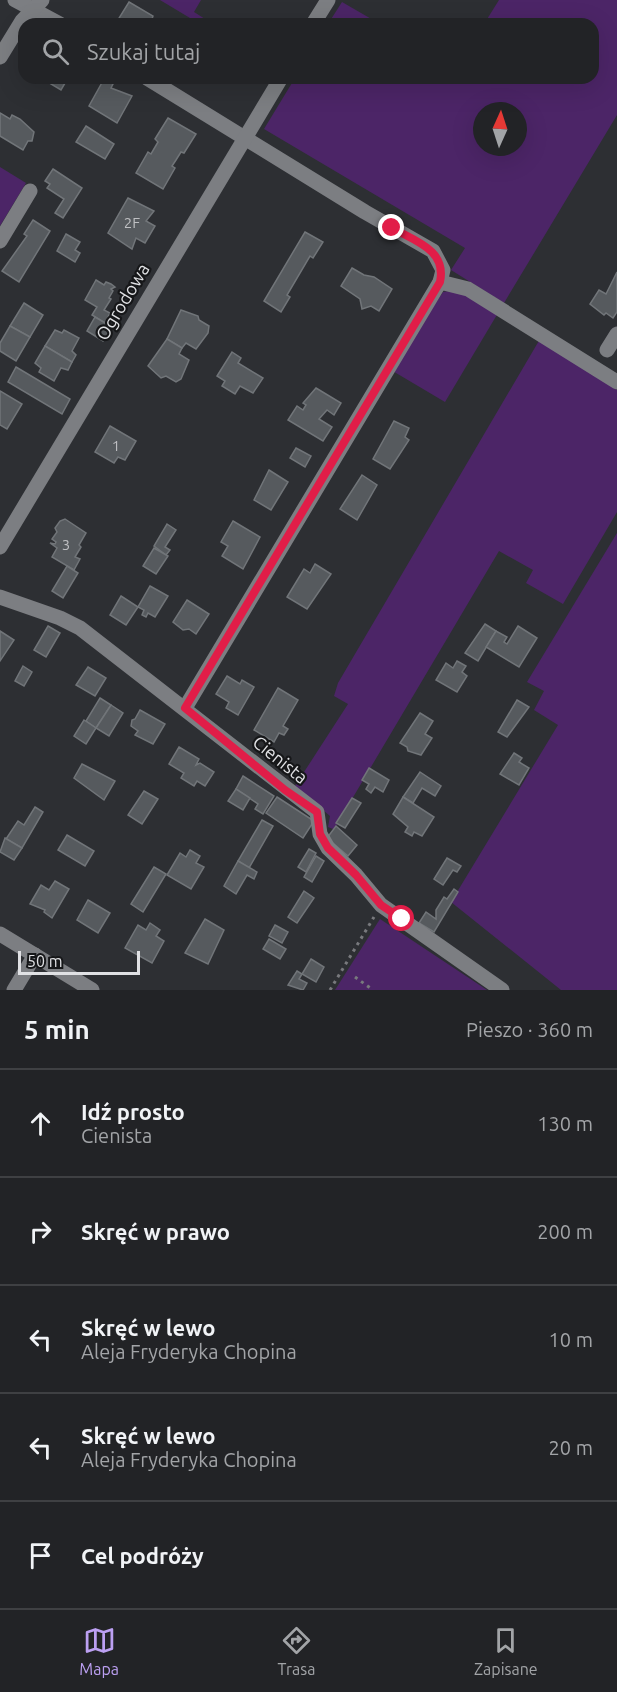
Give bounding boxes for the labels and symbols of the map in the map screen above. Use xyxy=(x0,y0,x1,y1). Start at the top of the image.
north arrow xyxy=(473,102,527,156)
house number: 2F xyxy=(124,214,140,231)
route end xyxy=(378,214,404,240)
street label: Ogrodowa xyxy=(91,260,153,343)
house number: 1 xyxy=(112,437,120,454)
house number: 3 xyxy=(62,536,70,553)
street label: Cienista xyxy=(249,731,312,787)
route start xyxy=(388,905,414,931)
scale bar xyxy=(18,948,140,976)

